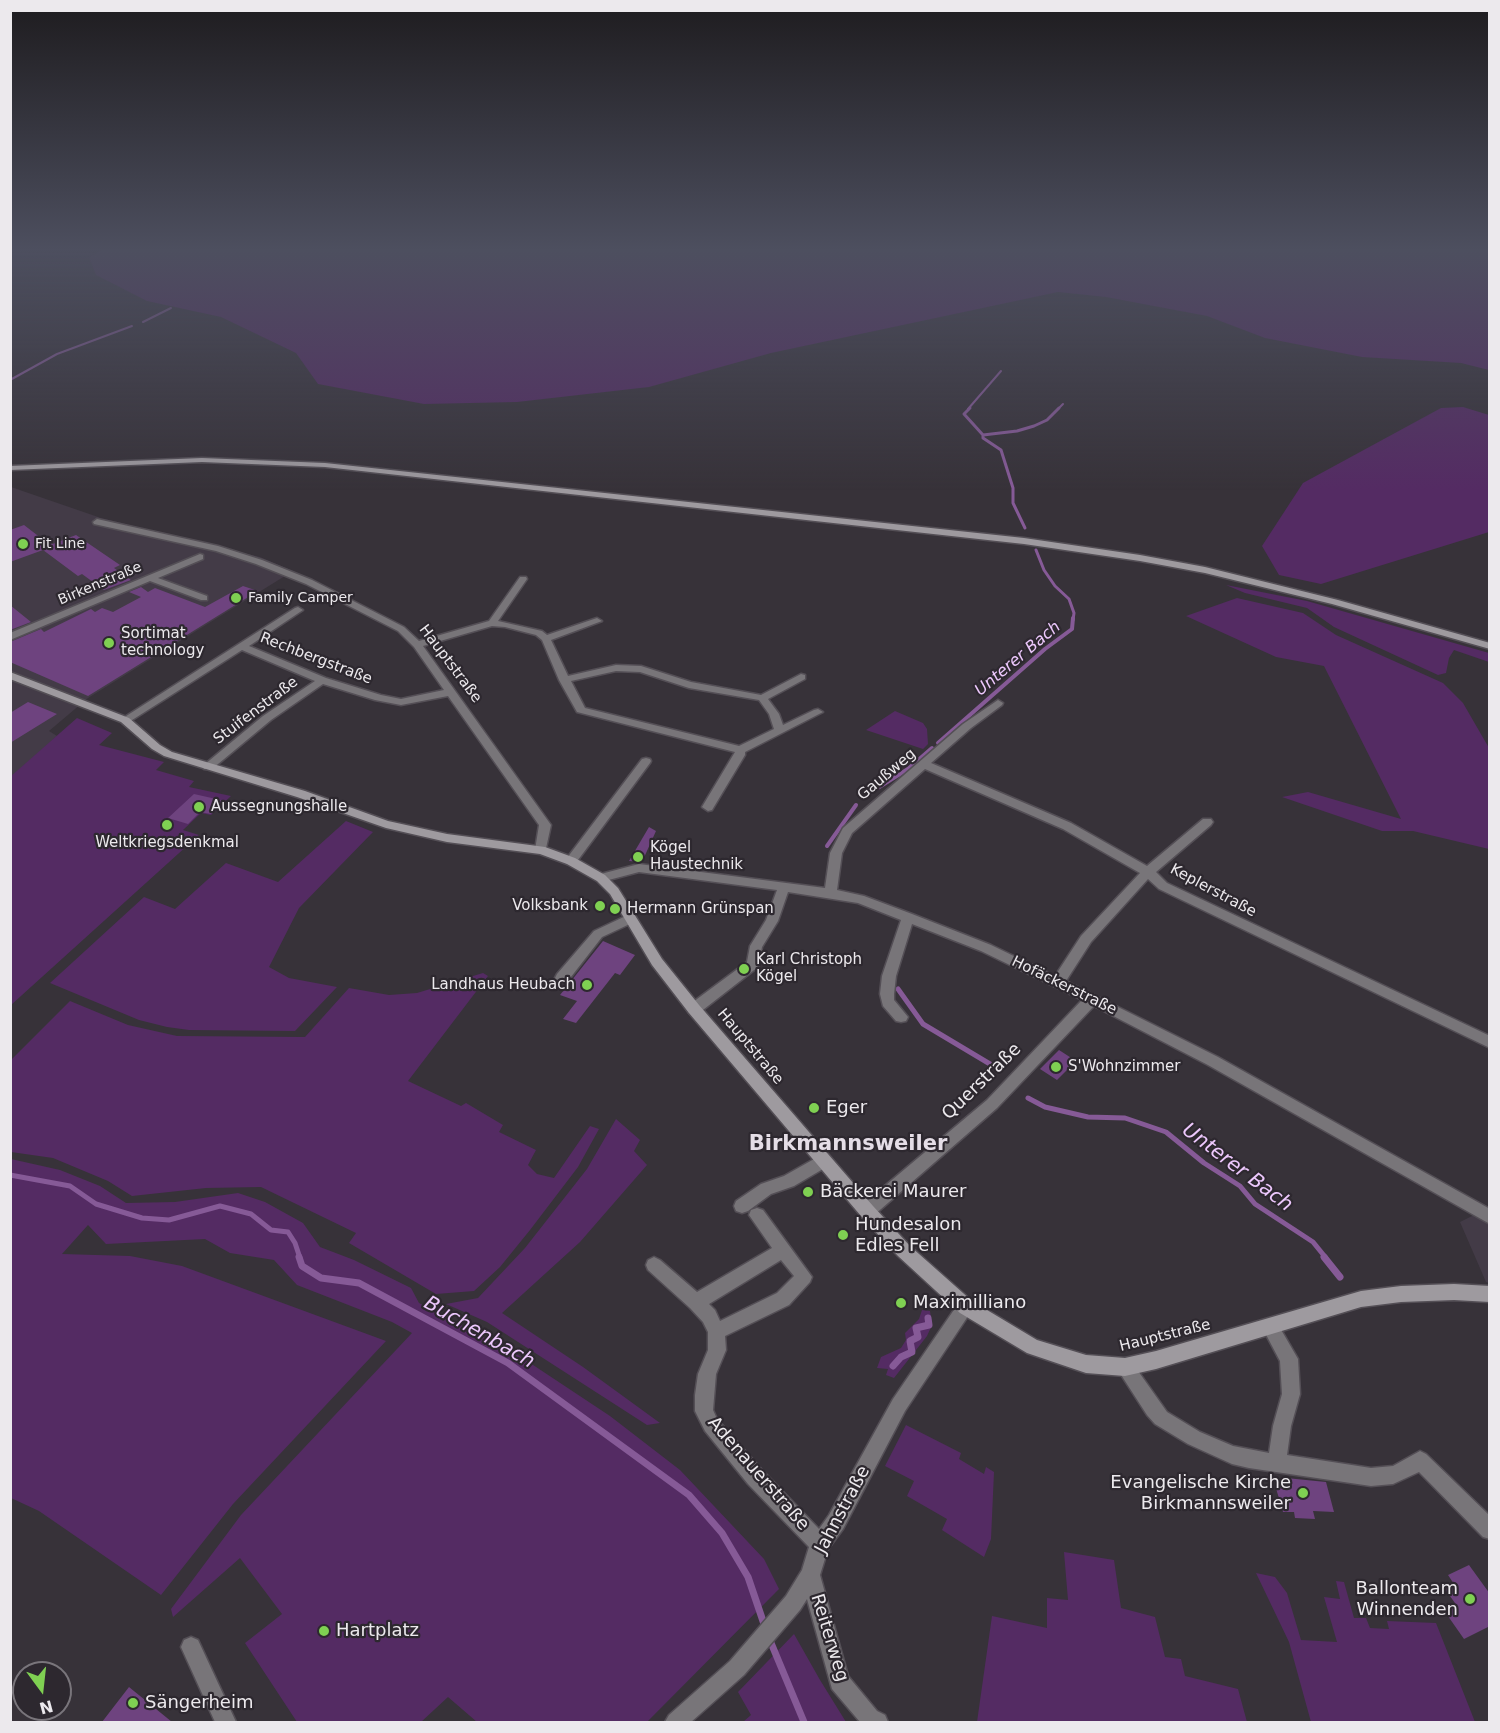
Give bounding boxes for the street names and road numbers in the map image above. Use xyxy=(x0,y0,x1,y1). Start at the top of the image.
street label: Birkenstraße xyxy=(56,559,144,609)
street label: Hauptstraße xyxy=(415,621,485,707)
street label: Rechbergstraße xyxy=(257,629,375,689)
street label: Stuifenstraße xyxy=(210,673,302,749)
street label: Gaußweg xyxy=(854,745,920,805)
street label: Keplerstraße xyxy=(1167,861,1259,921)
street label: Hofäckerstraße xyxy=(1009,953,1119,1019)
street label: Hauptstraße xyxy=(713,1006,787,1088)
street label: Querstraße xyxy=(938,1039,1026,1125)
street label: Hauptstraße xyxy=(1118,1316,1212,1356)
street label: Adenauerstraße xyxy=(703,1413,813,1535)
street label: Jahnstraße xyxy=(811,1462,875,1558)
street label: Reiterweg xyxy=(805,1592,853,1684)

